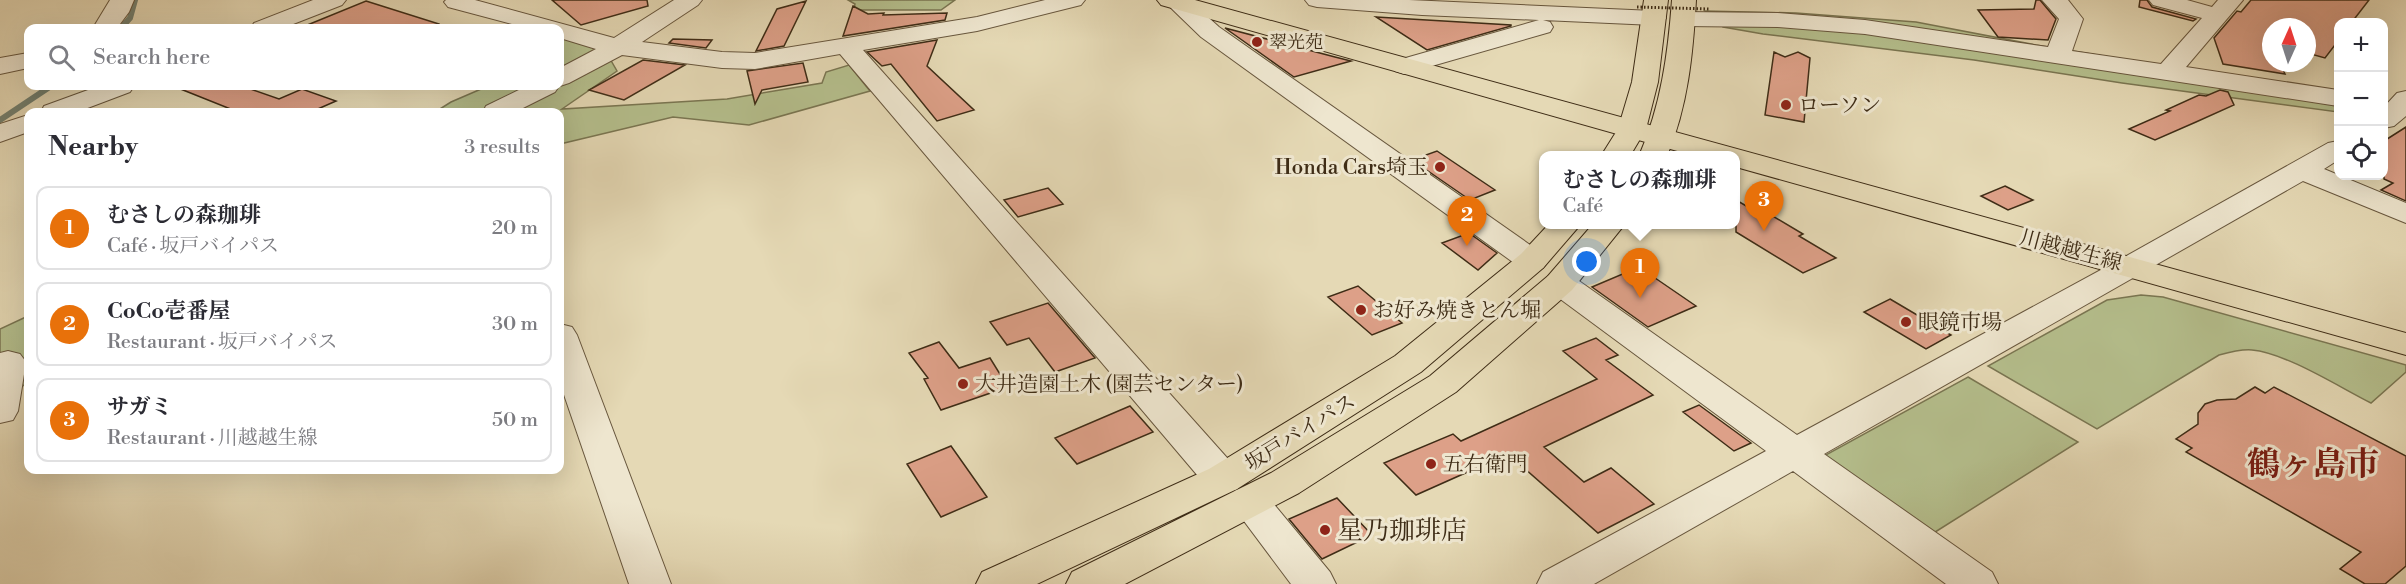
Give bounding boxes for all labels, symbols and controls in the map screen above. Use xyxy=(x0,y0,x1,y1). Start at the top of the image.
north arrow xyxy=(2262,18,2316,72)
map controls xyxy=(2334,18,2388,180)
button: + xyxy=(2334,18,2388,72)
search box xyxy=(24,24,564,90)
place label: 翠光苑 xyxy=(1269,31,1323,54)
marker: 翠光苑 xyxy=(1250,35,1264,49)
icon: search xyxy=(45,41,78,74)
text: Search here xyxy=(93,44,210,71)
button: − xyxy=(2334,72,2388,126)
place label: ローソン xyxy=(1798,93,1881,119)
marker: ローソン xyxy=(1779,98,1793,112)
button: locate xyxy=(2334,126,2388,180)
text: Nearby xyxy=(48,131,138,163)
text: 3 results xyxy=(464,135,540,160)
popup xyxy=(1539,151,1740,229)
place label: Honda Cars埼玉 xyxy=(1275,155,1428,181)
marker: Honda Cars埼玉 xyxy=(1433,160,1447,174)
text: むさしの森珈琲 xyxy=(1562,167,1717,194)
pin: 3 xyxy=(1744,182,1784,231)
text: Café xyxy=(1562,194,1603,219)
pin: 2 xyxy=(1448,196,1486,246)
text: むさしの森珈琲 xyxy=(107,202,261,229)
text: 1 xyxy=(65,216,74,241)
text: 20 m xyxy=(492,216,538,241)
street label: 川越越生線 xyxy=(2017,225,2125,277)
text: Café · 坂戸バイパス xyxy=(107,234,279,259)
your location xyxy=(1572,247,1601,276)
pin: 1 xyxy=(1620,248,1660,298)
text: CoCo壱番屋 xyxy=(107,298,230,325)
place label: お好み焼きとん堀 xyxy=(1373,298,1541,324)
marker: お好み焼きとん堀 xyxy=(1354,303,1368,317)
place label: 眼鏡市場 xyxy=(1918,310,2002,336)
text: 2 xyxy=(63,312,76,337)
text: 30 m xyxy=(492,312,538,337)
marker: 眼鏡市場 xyxy=(1899,315,1913,329)
text: Restaurant · 坂戸バイパス xyxy=(107,330,337,355)
place label: 大井造園土木 (園芸センター) xyxy=(975,372,1243,398)
marker: 大井造園土木 (園芸センター) xyxy=(956,377,970,391)
street label: 坂戸バイパス xyxy=(1240,389,1361,477)
text: サガミ xyxy=(107,394,173,421)
text: 3 xyxy=(63,408,76,433)
text: 50 m xyxy=(492,408,538,433)
text: Restaurant · 川越越生線 xyxy=(107,426,318,451)
district label: 鶴ヶ島市 xyxy=(2247,445,2379,486)
place label: 五右衛門 xyxy=(1443,452,1527,478)
marker: 五右衛門 xyxy=(1424,457,1438,471)
place label: 星乃珈琲店 xyxy=(1337,515,1467,547)
marker: 星乃珈琲店 xyxy=(1318,523,1332,537)

